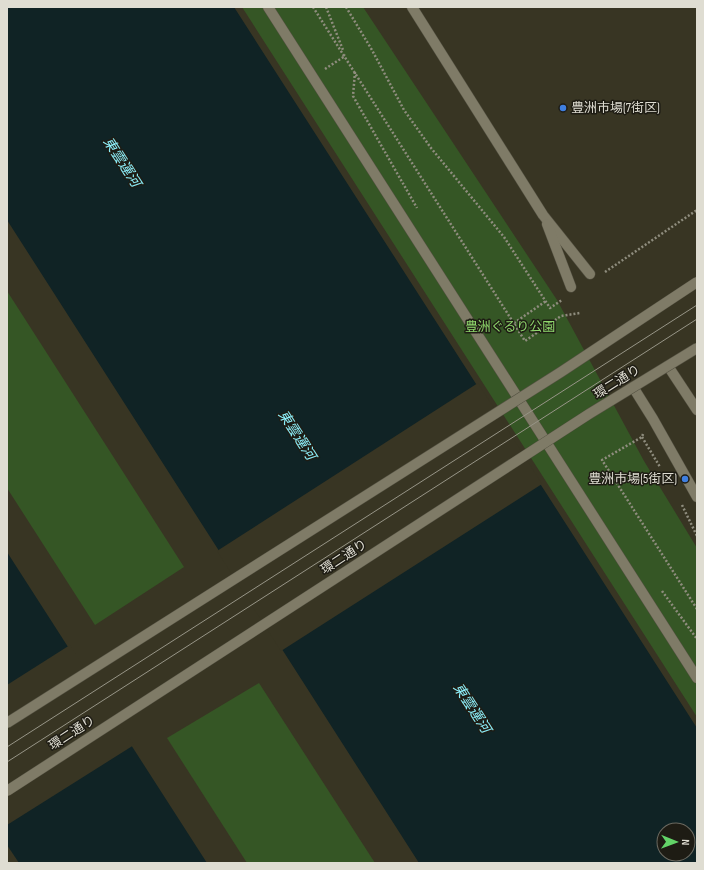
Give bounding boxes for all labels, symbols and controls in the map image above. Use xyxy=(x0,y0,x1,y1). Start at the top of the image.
place label: 豊洲市場(7街区) xyxy=(571,100,660,116)
marker: 豊洲市場(7街区) xyxy=(558,103,568,113)
water label: 東雲運河 xyxy=(100,134,146,193)
park label: 豊洲ぐるり公園 xyxy=(465,319,555,335)
street label: 環二通り xyxy=(591,361,643,403)
water label: 東雲運河 xyxy=(275,407,321,466)
place label: 豊洲市場(5街区) xyxy=(588,471,677,487)
marker: 豊洲市場(5街区) xyxy=(680,474,690,484)
street label: 環二通り xyxy=(318,536,370,578)
water label: 東雲運河 xyxy=(450,680,496,739)
street label: 環二通り xyxy=(46,712,98,754)
north arrow xyxy=(656,822,696,862)
text: N xyxy=(679,839,692,845)

